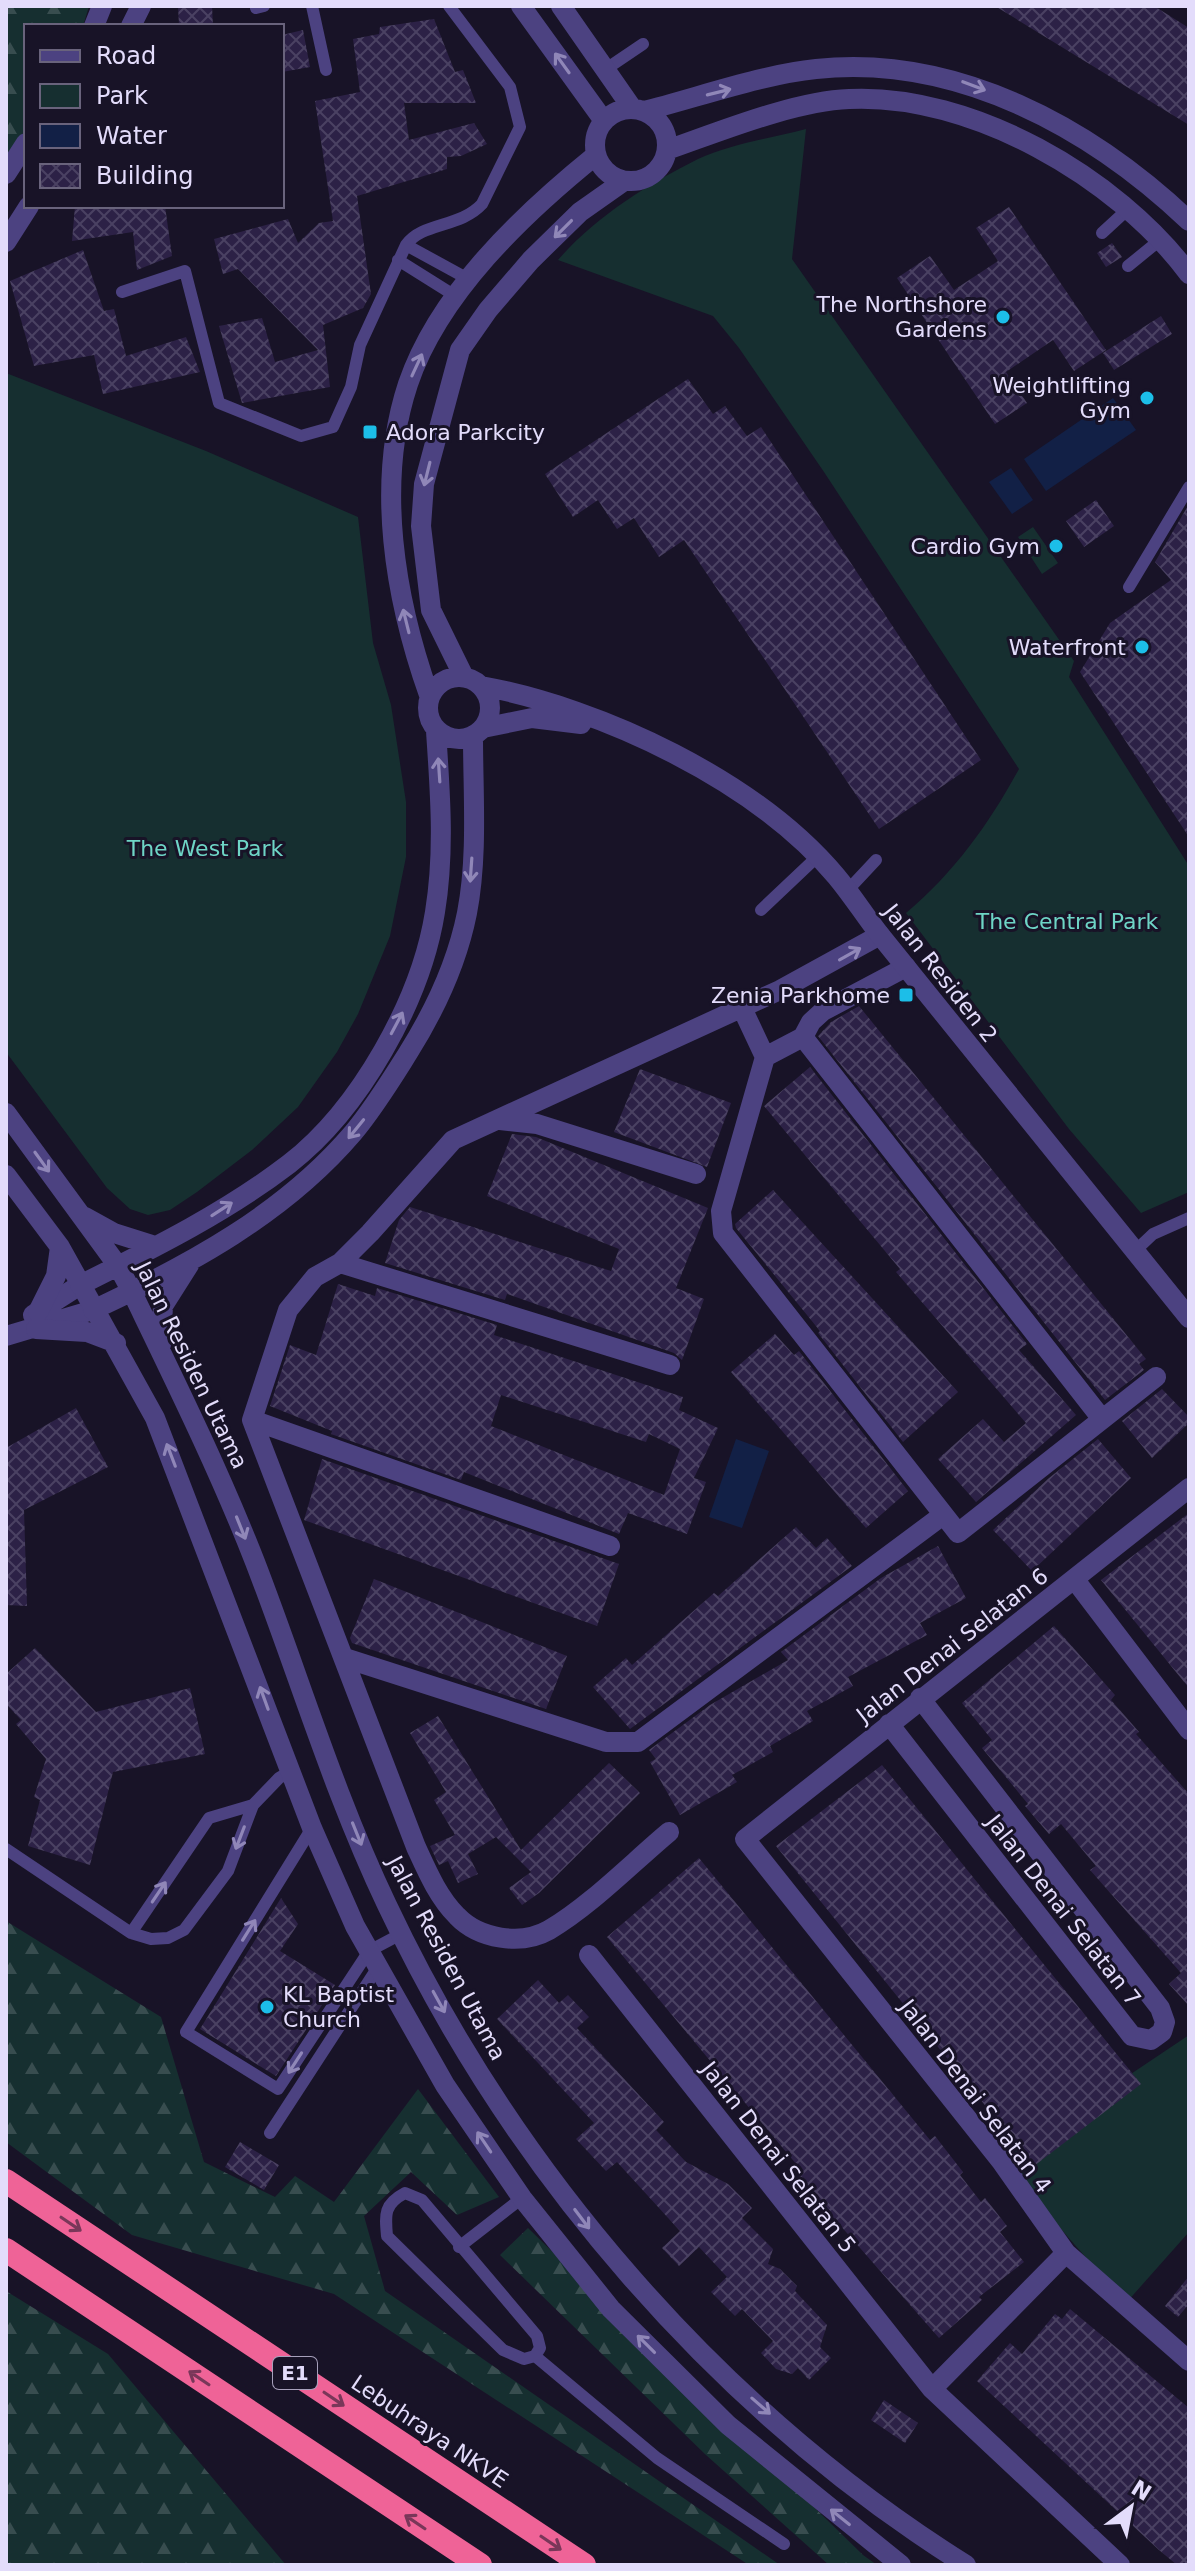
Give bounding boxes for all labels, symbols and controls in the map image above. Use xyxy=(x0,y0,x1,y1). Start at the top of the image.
legend xyxy=(24,24,284,208)
text: Road xyxy=(96,42,156,70)
one-way arrow xyxy=(554,53,571,75)
one-way arrow xyxy=(961,80,986,94)
text: Park xyxy=(96,82,148,110)
one-way arrow xyxy=(706,84,732,99)
text: Water xyxy=(96,122,167,150)
text: Building xyxy=(96,162,193,190)
one-way arrow xyxy=(554,219,573,238)
place label: The Northshore Gardens xyxy=(816,292,987,342)
marker: The Northshore Gardens xyxy=(994,308,1012,326)
one-way arrow xyxy=(410,354,425,378)
place label: Weightlifting Gym xyxy=(992,373,1131,423)
marker: Weightlifting Gym xyxy=(1138,389,1156,407)
place label: Adora Parkcity xyxy=(386,420,545,445)
marker: Adora Parkcity xyxy=(361,423,379,441)
one-way arrow xyxy=(418,461,433,487)
place label: Cardio Gym xyxy=(910,534,1040,559)
marker: Cardio Gym xyxy=(1047,537,1065,555)
one-way arrow xyxy=(398,609,413,634)
place label: Waterfront xyxy=(1009,635,1126,660)
marker: Waterfront xyxy=(1133,638,1151,656)
one-way arrow xyxy=(431,757,446,784)
park label: The West Park xyxy=(126,836,284,861)
one-way arrow xyxy=(463,856,478,883)
street label: Jalan Residen 2 xyxy=(878,898,1002,1047)
park label: The Central Park xyxy=(975,909,1159,934)
one-way arrow xyxy=(837,946,861,961)
place label: Zenia Parkhome xyxy=(711,983,890,1008)
marker: Zenia Parkhome xyxy=(897,986,915,1004)
one-way arrow xyxy=(390,1012,406,1035)
one-way arrow xyxy=(347,1118,365,1139)
one-way arrow xyxy=(34,1151,51,1173)
one-way arrow xyxy=(210,1201,232,1218)
street label: Jalan Residen Utama xyxy=(130,1256,253,1473)
one-way arrow xyxy=(163,1443,177,1468)
one-way arrow xyxy=(235,1515,249,1540)
street label: Jalan Denai Selatan 6 xyxy=(850,1563,1053,1729)
one-way arrow xyxy=(256,1686,270,1711)
street label: Jalan Denai Selatan 7 xyxy=(980,1808,1146,2011)
one-way arrow xyxy=(351,1821,365,1846)
one-way arrow xyxy=(232,1825,246,1850)
street label: Jalan Residen Utama xyxy=(381,1850,511,2065)
one-way arrow xyxy=(151,1882,167,1904)
one-way arrow xyxy=(241,1919,257,1942)
place label: KL Baptist Church xyxy=(283,1982,394,2032)
one-way arrow xyxy=(431,1990,447,2013)
street label: Jalan Denai Selatan 4 xyxy=(894,1993,1056,2198)
marker: KL Baptist Church xyxy=(258,1998,276,2016)
one-way arrow xyxy=(287,2051,303,2074)
street label: Jalan Denai Selatan 5 xyxy=(695,2055,861,2258)
one-way arrow xyxy=(476,2131,492,2153)
one-way arrow xyxy=(573,2208,590,2229)
one-way arrow xyxy=(59,2217,82,2233)
one-way arrow xyxy=(637,2335,656,2354)
road number: E1 xyxy=(273,2357,317,2389)
one-way arrow xyxy=(188,2370,211,2386)
street label: Lebuhraya NKVE xyxy=(347,2370,513,2493)
one-way arrow xyxy=(323,2391,345,2407)
one-way arrow xyxy=(750,2397,771,2415)
north arrow xyxy=(1091,2467,1171,2547)
text: N xyxy=(1127,2475,1156,2506)
one-way arrow xyxy=(830,2508,851,2526)
one-way arrow xyxy=(405,2514,427,2530)
one-way arrow xyxy=(539,2535,562,2551)

